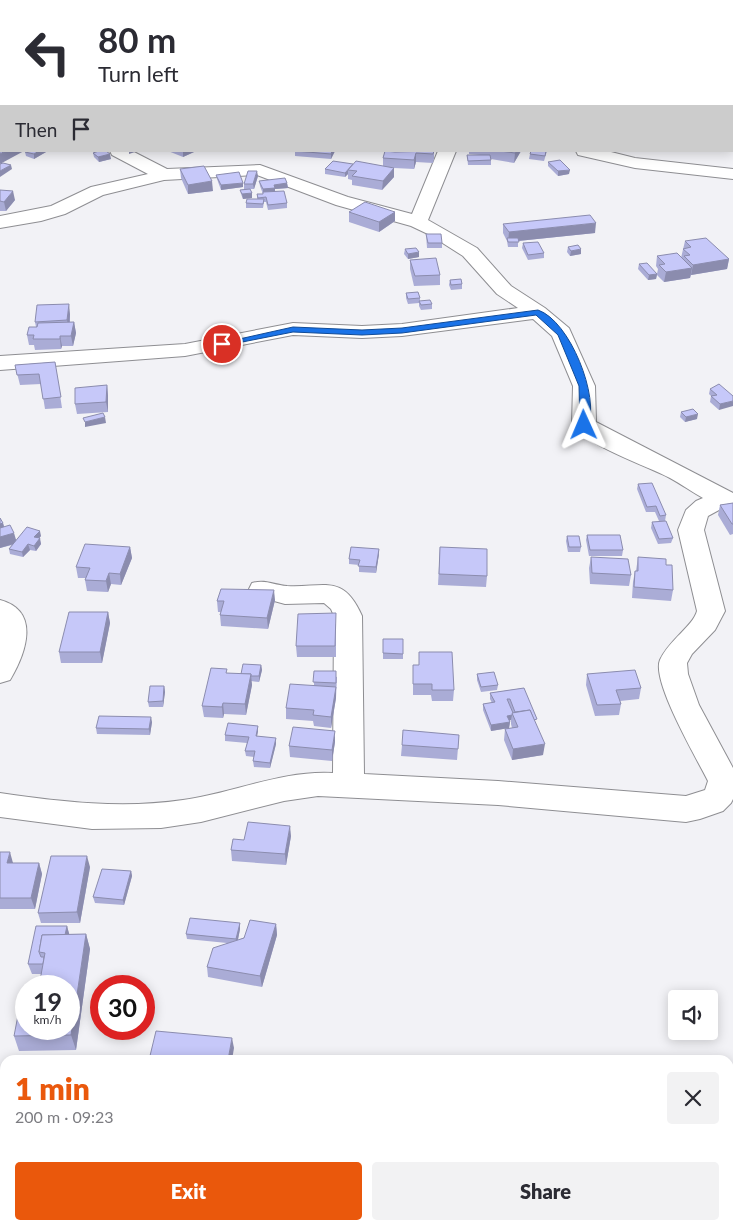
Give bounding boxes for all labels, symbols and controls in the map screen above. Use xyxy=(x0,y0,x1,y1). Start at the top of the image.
text: 80 m xyxy=(98,18,176,60)
icon: left xyxy=(15,20,80,85)
text: Turn left xyxy=(98,60,179,87)
icon: arrive xyxy=(67,115,95,143)
text: Then xyxy=(15,118,57,141)
pin xyxy=(201,323,243,365)
icon: arrive xyxy=(208,330,236,358)
position arrow xyxy=(557,398,609,450)
speed limit sign: 30 xyxy=(90,975,155,1040)
text: 19 xyxy=(33,986,62,1016)
map controls xyxy=(668,990,718,1040)
button: sound xyxy=(668,990,718,1040)
text: km/h xyxy=(33,1012,62,1027)
text: 1 min xyxy=(15,1070,90,1106)
button: close xyxy=(667,1072,719,1124)
text: 200 m · 09:23 xyxy=(15,1107,114,1126)
button: Exit xyxy=(15,1162,362,1220)
button: Share xyxy=(372,1162,719,1220)

